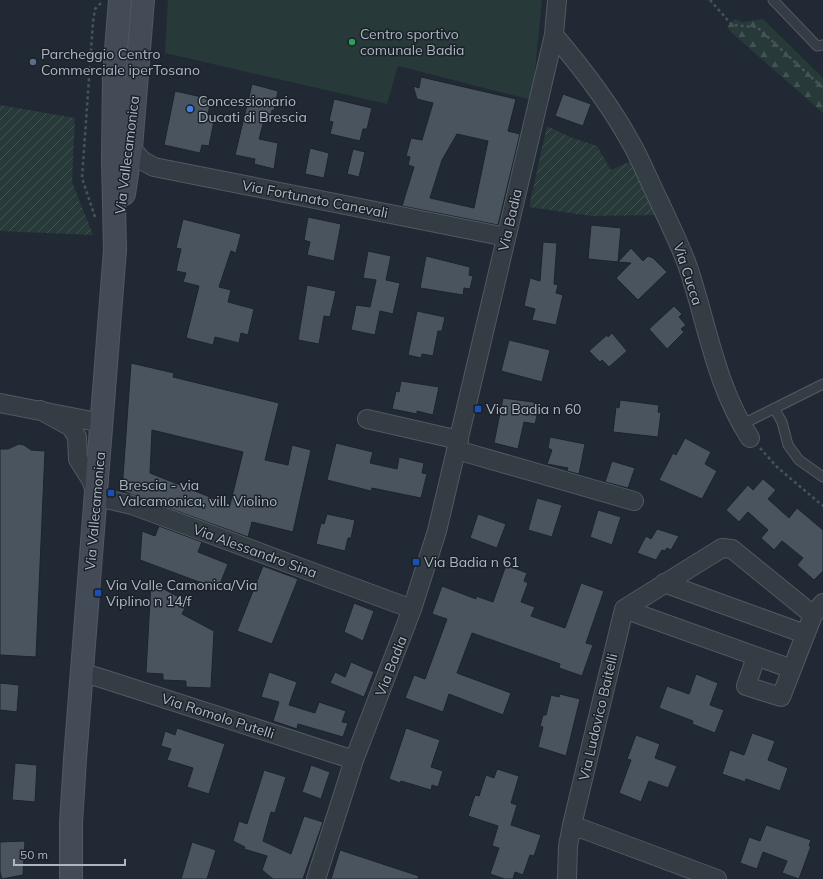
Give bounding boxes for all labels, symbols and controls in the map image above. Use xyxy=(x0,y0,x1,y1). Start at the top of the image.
place label: Centro sportivo comunale Badia xyxy=(360,25,464,59)
marker: Centro sportivo comunale Badia xyxy=(347,37,357,47)
place label: Parcheggio Centro Commerciale iperTosano xyxy=(41,45,200,79)
marker: Parcheggio Centro Commerciale iperTosano xyxy=(28,57,38,67)
place label: Concessionario Ducati di Brescia xyxy=(198,92,307,126)
street label: Via Vallecamonica xyxy=(111,95,143,215)
marker: Concessionario Ducati di Brescia xyxy=(185,104,195,114)
street label: Via Fortunato Canevali xyxy=(241,176,389,222)
street label: Via Badia xyxy=(494,187,526,253)
street label: Via Cucca xyxy=(669,240,707,308)
place label: Via Badia n 60 xyxy=(486,400,582,418)
marker: Via Badia n 60 xyxy=(473,404,483,414)
street label: Via Vallecamonica xyxy=(81,451,109,571)
place label: Brescia - via Valcamonica, vill. Violino xyxy=(119,476,277,510)
marker: Brescia - via Valcamonica, vill. Violino xyxy=(106,488,116,498)
street label: Via Alessandro Sina xyxy=(191,520,319,582)
place label: Via Badia n 61 xyxy=(424,553,520,571)
marker: Via Badia n 61 xyxy=(411,557,421,567)
place label: Via Valle Camonica/Via Viplino n 14/f xyxy=(106,576,257,610)
marker: Via Valle Camonica/Via Viplino n 14/f xyxy=(93,588,103,598)
street label: Via Badia xyxy=(371,633,411,699)
street label: Via Ludovico Baitelli xyxy=(575,652,621,782)
street label: Via Romolo Putelli xyxy=(159,689,277,743)
scale bar xyxy=(14,841,125,867)
text: 50 m xyxy=(20,847,48,862)

